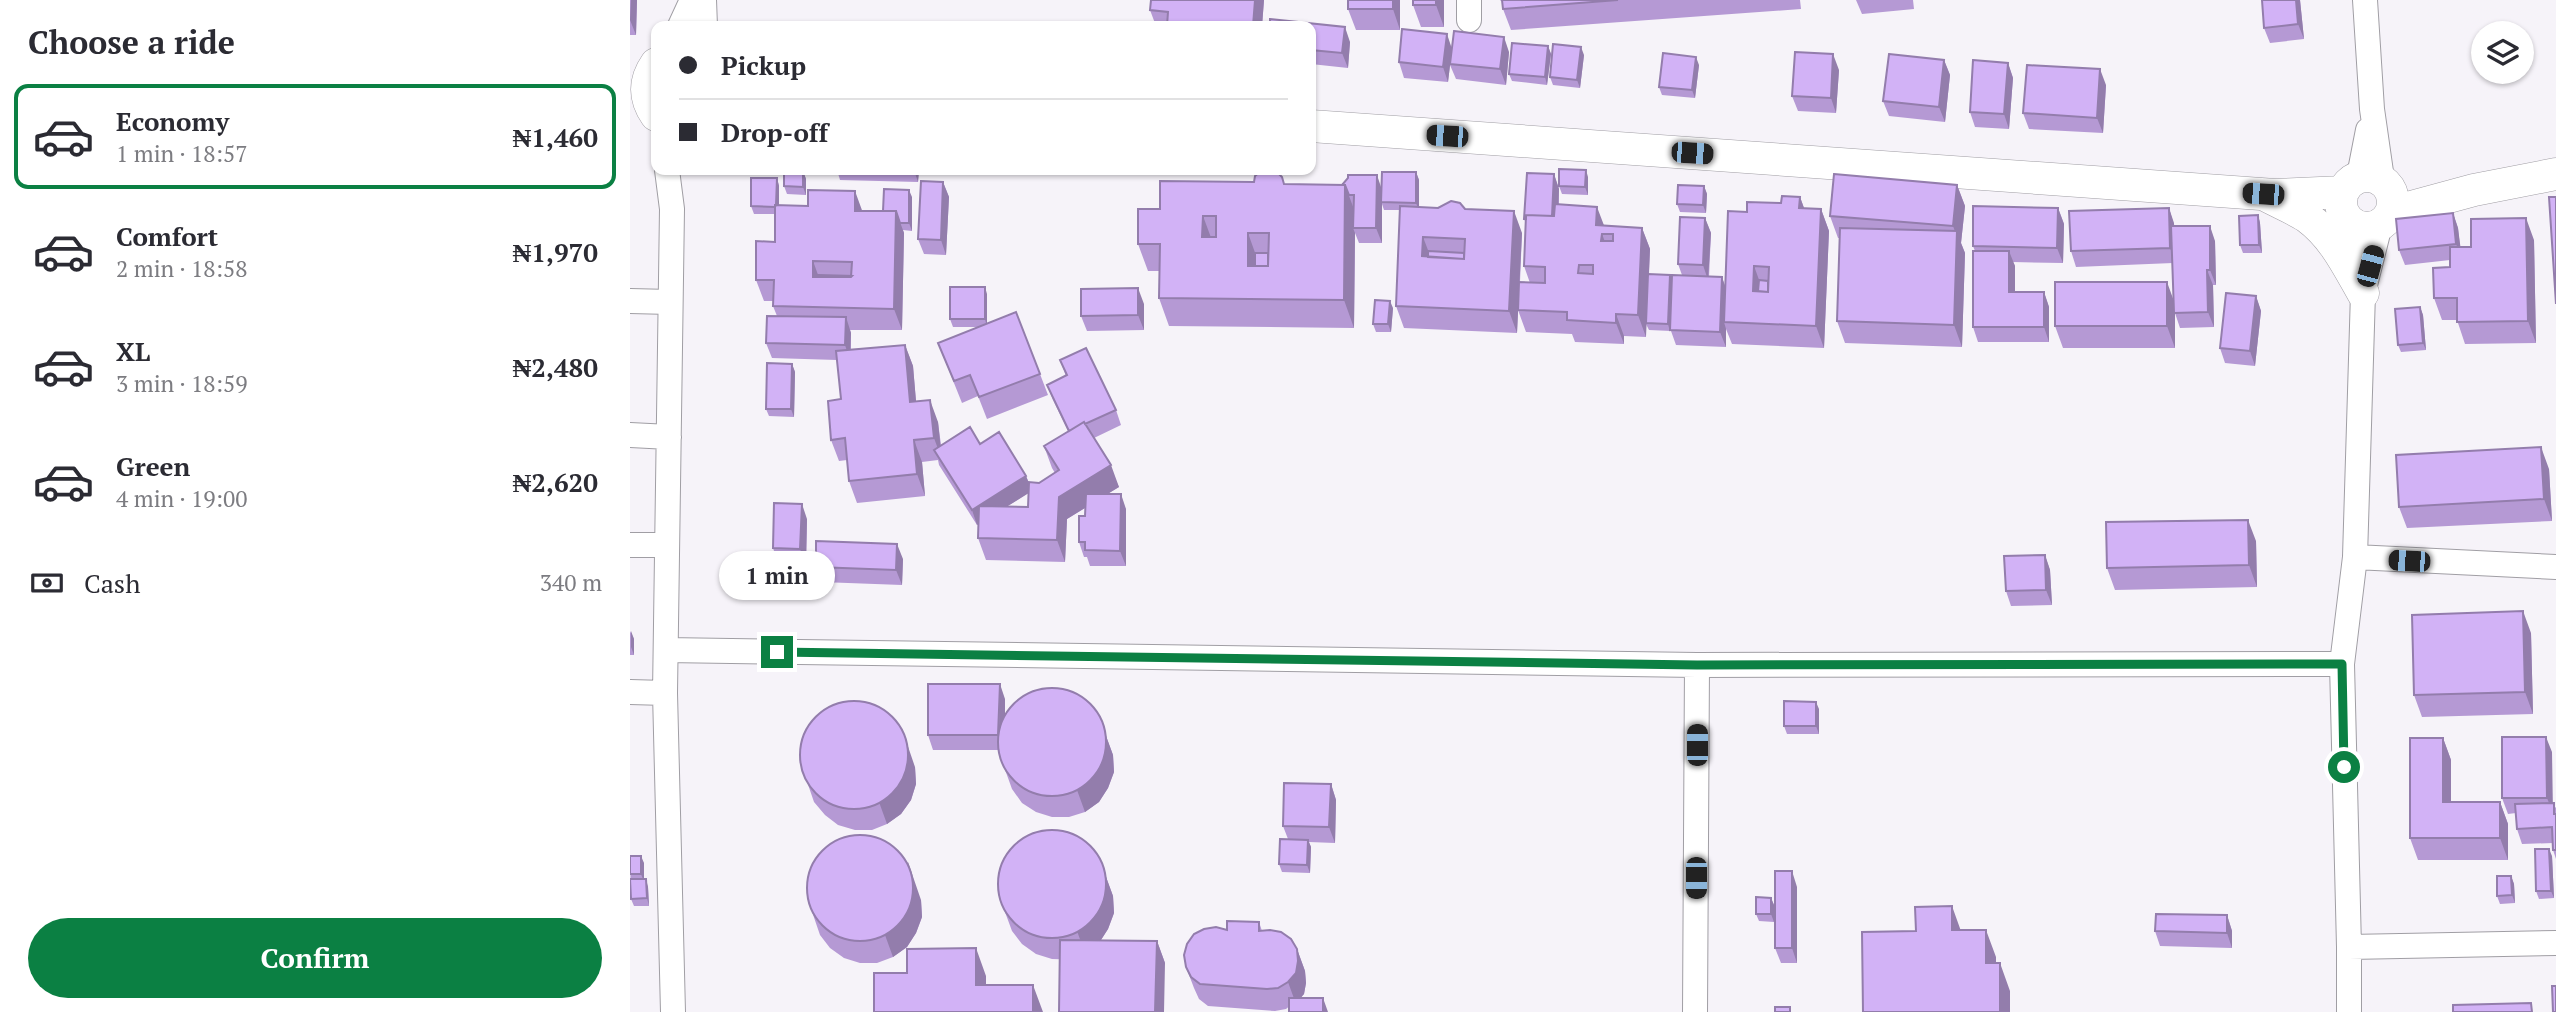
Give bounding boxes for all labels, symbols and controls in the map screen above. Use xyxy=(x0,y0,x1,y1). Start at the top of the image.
text: Choose a ride xyxy=(28,21,235,63)
map controls xyxy=(2471,21,2534,84)
button: layers xyxy=(2471,21,2534,84)
text: Pickup xyxy=(721,48,806,82)
text: Economy xyxy=(116,104,229,138)
icon: car xyxy=(32,105,95,168)
text: Drop-off xyxy=(721,115,828,149)
text: ₦1,460 xyxy=(513,120,598,154)
car xyxy=(1426,124,1469,148)
text: 1 min · 18:57 xyxy=(116,138,248,169)
car xyxy=(1671,141,1714,165)
car xyxy=(2242,182,2285,206)
text: Comfort xyxy=(116,219,218,253)
icon: car xyxy=(32,220,95,283)
text: ₦1,970 xyxy=(513,235,598,269)
car xyxy=(2355,243,2386,289)
text: 2 min · 18:58 xyxy=(116,253,248,284)
text: XL xyxy=(116,334,150,368)
icon: car xyxy=(32,335,95,398)
text: ₦2,480 xyxy=(513,350,598,384)
text: 3 min · 18:59 xyxy=(116,368,248,399)
text: Green xyxy=(116,449,190,483)
icon: car xyxy=(32,450,95,513)
text: ₦2,620 xyxy=(513,465,598,499)
text: 4 min · 19:00 xyxy=(116,483,248,514)
car xyxy=(2388,549,2431,573)
callout: 1 min xyxy=(719,550,835,600)
text: 1 min xyxy=(746,560,808,591)
icon: cash xyxy=(28,564,66,602)
text: Cash xyxy=(84,566,140,600)
text: 340 m xyxy=(540,567,602,598)
route end xyxy=(761,636,793,668)
car xyxy=(1687,724,1708,766)
route start xyxy=(2328,751,2360,783)
car xyxy=(1686,857,1707,899)
button: Confirm xyxy=(28,918,602,998)

